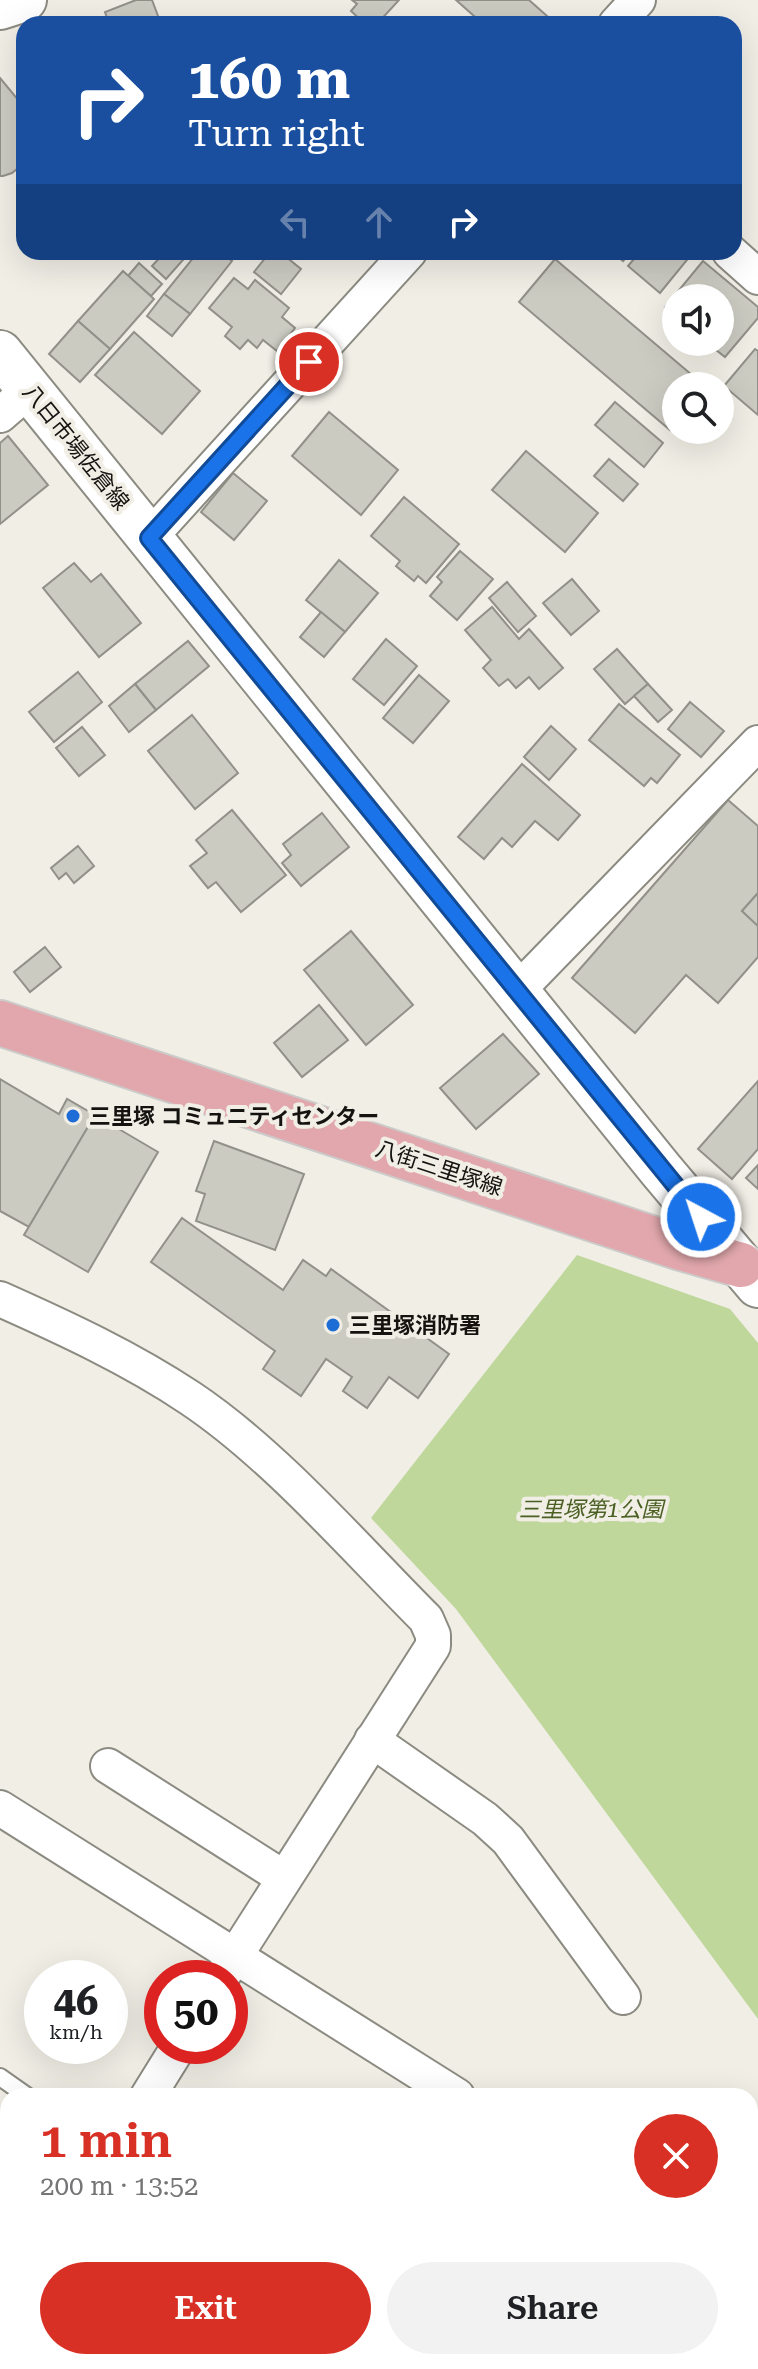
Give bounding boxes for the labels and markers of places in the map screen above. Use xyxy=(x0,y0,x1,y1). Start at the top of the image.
pin xyxy=(275,328,343,396)
place label: 三里塚 コミュニティセンター xyxy=(89,1104,379,1129)
marker: 三里塚 コミュニティセンター xyxy=(64,1107,82,1125)
place label: 三里塚消防署 xyxy=(349,1313,481,1338)
marker: 三里塚消防署 xyxy=(324,1316,342,1334)

